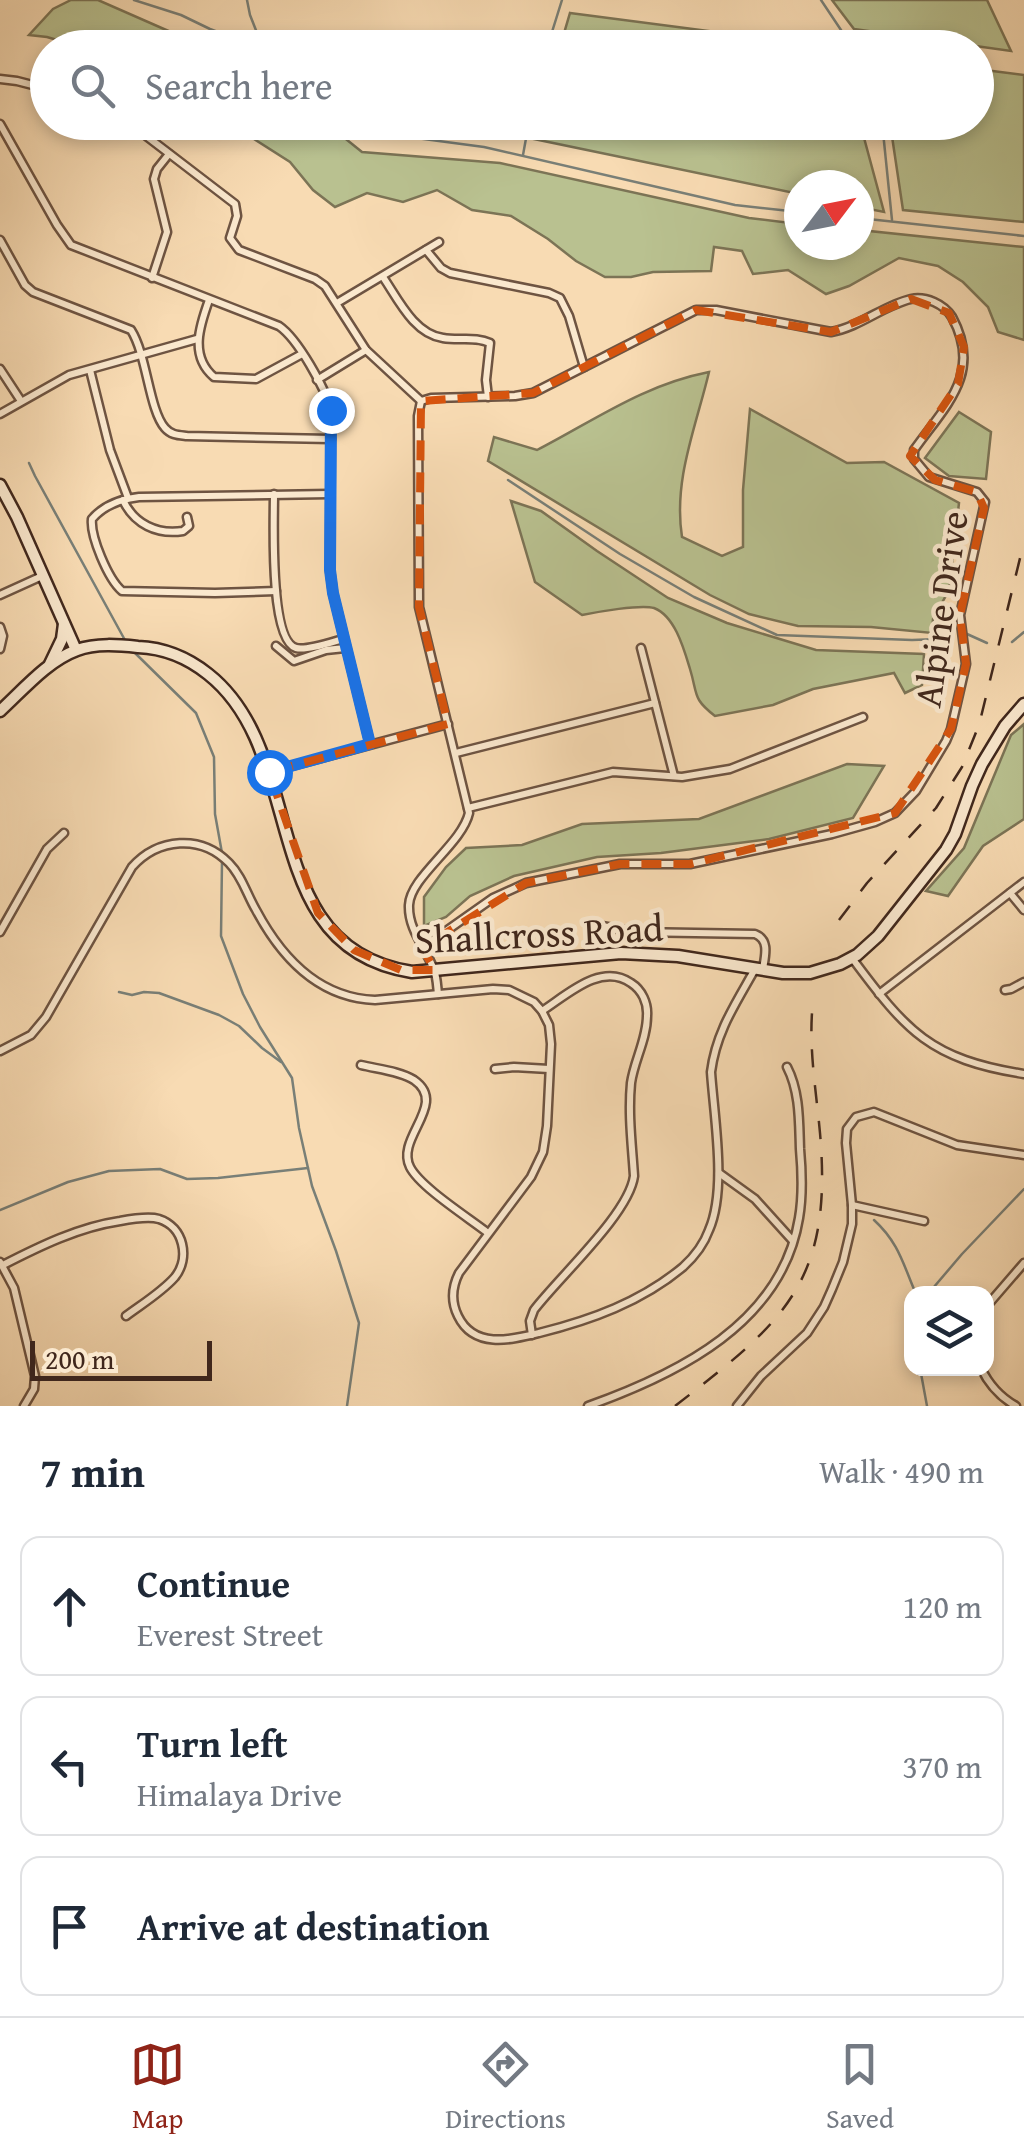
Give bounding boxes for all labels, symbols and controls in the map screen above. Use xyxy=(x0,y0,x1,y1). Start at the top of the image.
search box xyxy=(30,30,994,140)
text: Search here xyxy=(145,57,333,113)
icon: search xyxy=(65,58,120,113)
north arrow xyxy=(784,170,874,260)
route end xyxy=(309,388,355,434)
street label: Alpine Drive xyxy=(899,507,981,711)
route start xyxy=(247,750,293,796)
street label: Shallcross Road xyxy=(413,898,665,967)
map controls xyxy=(904,1286,994,1376)
button: layers xyxy=(904,1286,994,1376)
scale bar xyxy=(30,1336,212,1380)
text: 200 m xyxy=(45,1338,114,1379)
text: 7 min xyxy=(40,1441,145,1502)
text: Walk · 490 m xyxy=(819,1448,984,1495)
text: Continue xyxy=(137,1555,290,1611)
icon: ahead xyxy=(42,1579,97,1634)
text: 120 m xyxy=(903,1583,982,1630)
text: Everest Street xyxy=(137,1611,323,1658)
text: Turn left xyxy=(137,1715,288,1771)
icon: left xyxy=(42,1739,97,1794)
text: 370 m xyxy=(903,1743,982,1790)
text: Himalaya Drive xyxy=(137,1771,342,1818)
text: Arrive at destination xyxy=(137,1898,490,1954)
icon: arrive xyxy=(42,1899,97,1954)
tab: Map xyxy=(130,2037,185,2138)
tab: Directions xyxy=(445,2037,566,2138)
tab: Saved xyxy=(826,2037,894,2138)

